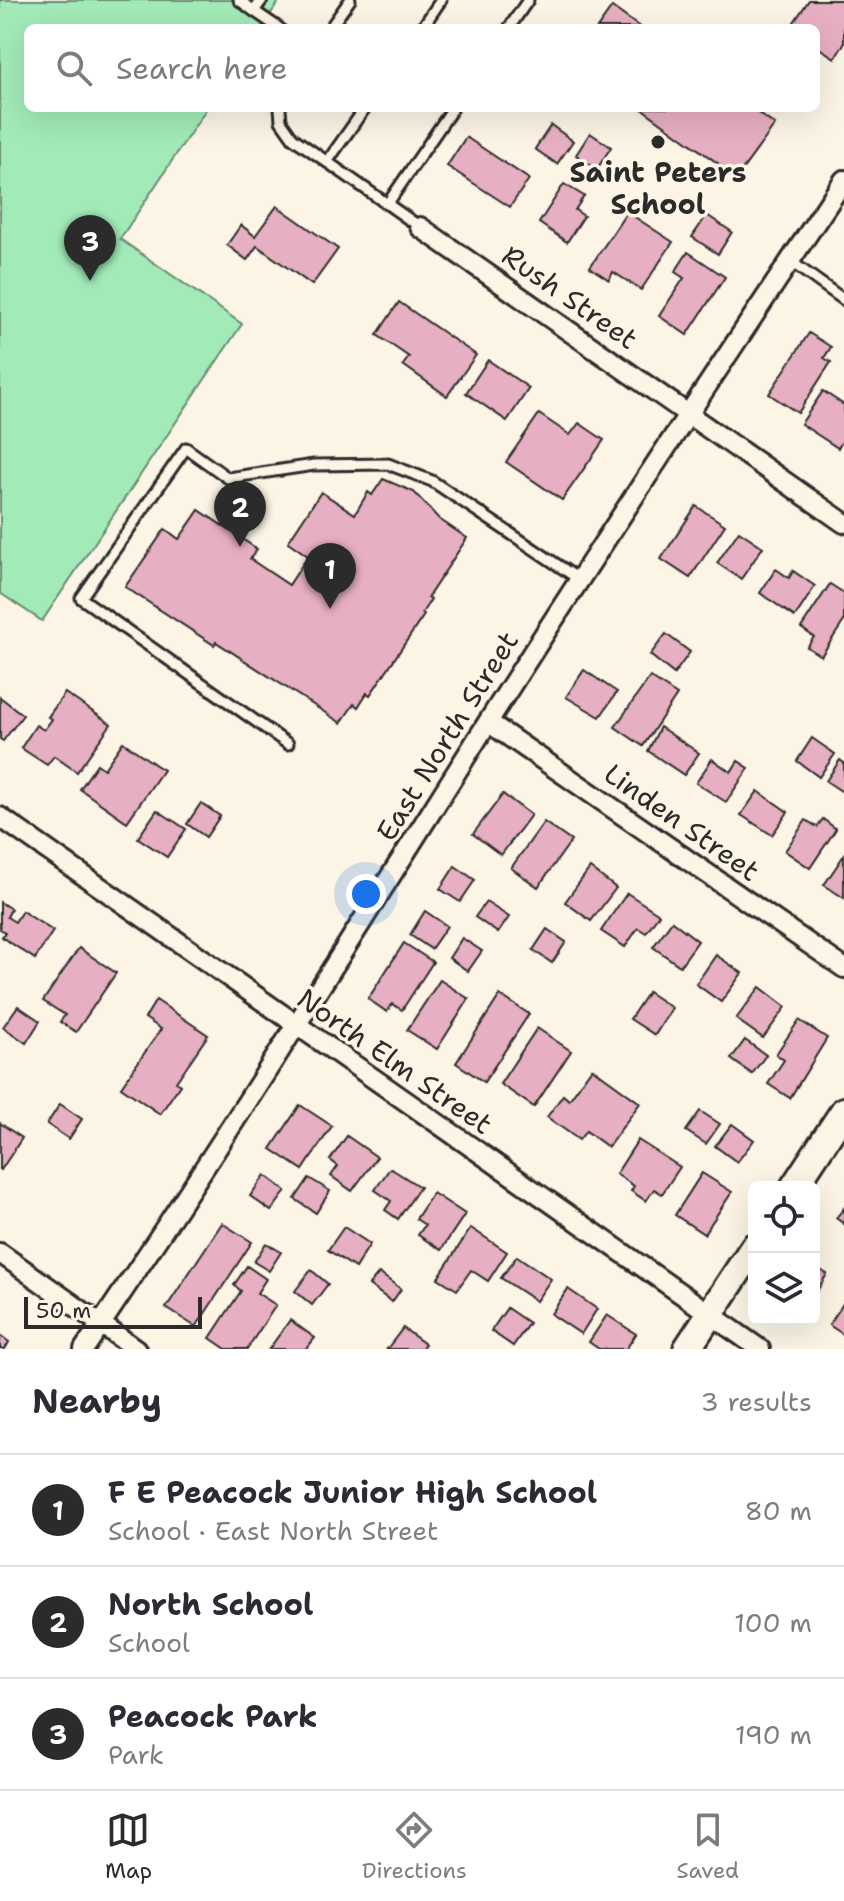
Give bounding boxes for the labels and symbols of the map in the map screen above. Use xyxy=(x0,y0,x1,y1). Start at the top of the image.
marker: Saint Peters School xyxy=(649,133,667,151)
place label: Saint Peters School xyxy=(570,153,746,223)
pin: 3 xyxy=(64,215,116,281)
street label: Rush Street xyxy=(495,236,645,358)
pin: 2 xyxy=(214,481,266,547)
pin: 1 xyxy=(304,543,356,609)
street label: East North Street xyxy=(367,624,527,848)
street label: Linden Street xyxy=(597,754,767,890)
your location xyxy=(346,874,386,914)
street label: North Elm Street xyxy=(290,979,500,1143)
scale bar xyxy=(24,1293,202,1329)

